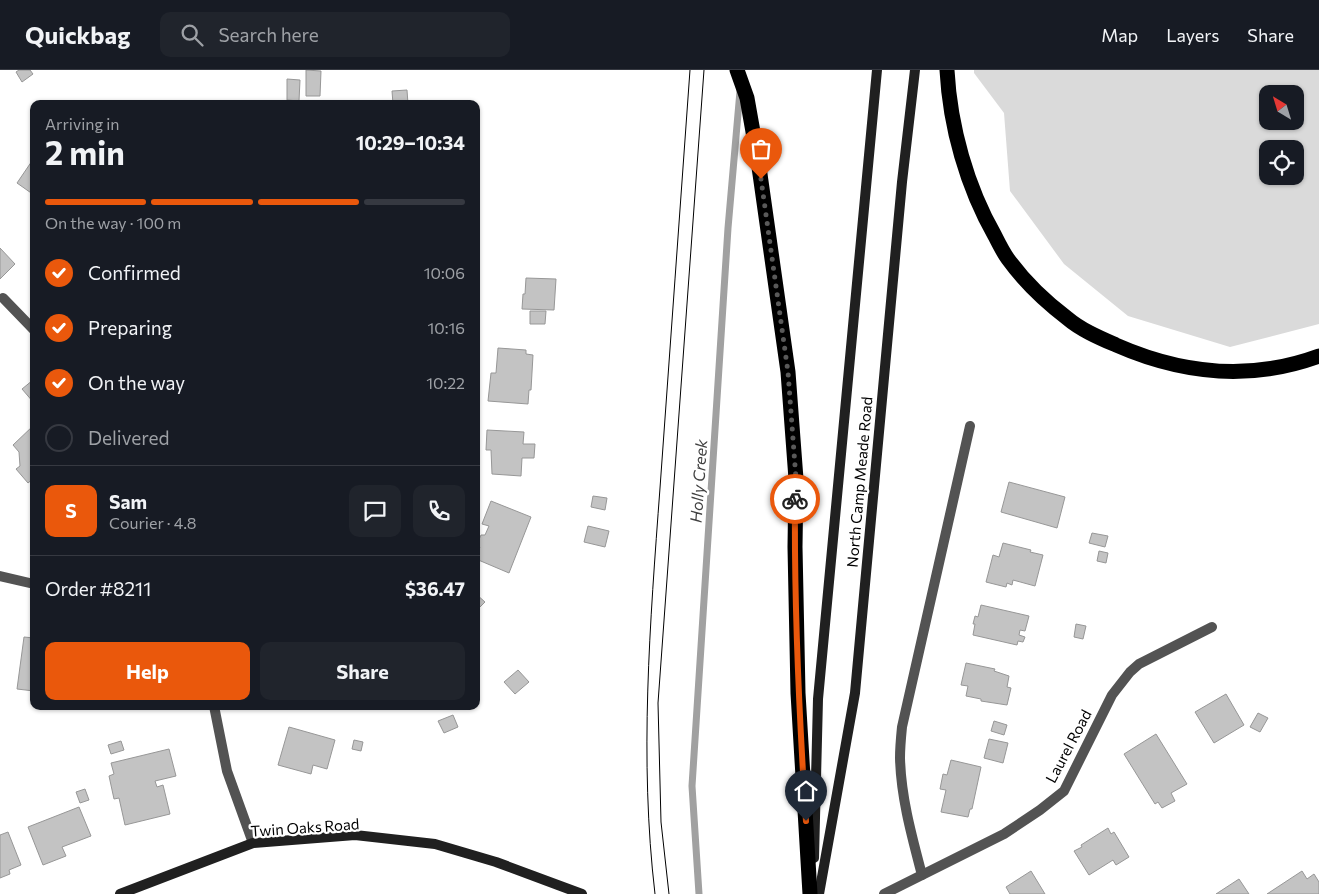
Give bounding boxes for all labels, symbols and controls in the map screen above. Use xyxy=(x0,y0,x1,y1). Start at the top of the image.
search box xyxy=(160,12,510,57)
text: Quickbag xyxy=(25,20,130,49)
icon: search xyxy=(178,21,206,49)
text: Search here xyxy=(218,23,319,46)
text: Map xyxy=(1101,24,1138,46)
text: Layers xyxy=(1166,24,1219,46)
text: Share xyxy=(1247,24,1294,46)
north arrow xyxy=(1259,85,1304,130)
map controls xyxy=(1259,85,1304,185)
text: Arriving in xyxy=(45,114,119,133)
pin xyxy=(740,128,782,179)
text: 10:29–10:34 xyxy=(356,131,465,154)
text: 2 min xyxy=(45,132,125,172)
icon: bag xyxy=(747,135,775,163)
button: locate xyxy=(1259,140,1304,185)
text: On the way · 100 m xyxy=(45,213,181,232)
icon: check xyxy=(45,259,73,287)
text: Confirmed xyxy=(88,261,181,284)
text: 10:06 xyxy=(424,263,465,282)
icon: check xyxy=(45,314,73,342)
text: Preparing xyxy=(88,316,172,339)
text: 10:16 xyxy=(427,318,465,337)
icon: check xyxy=(45,369,73,397)
text: On the way xyxy=(88,371,185,394)
text: 10:22 xyxy=(426,373,465,392)
street label: North Camp Meade Road xyxy=(843,396,875,568)
text: Delivered xyxy=(88,426,169,449)
water label: Holly Creek xyxy=(686,438,710,523)
courier xyxy=(770,474,820,524)
button: chat xyxy=(349,485,401,537)
button: phone xyxy=(413,485,465,537)
icon: bike xyxy=(781,485,809,513)
text: Sam xyxy=(109,490,147,513)
text: S xyxy=(65,499,77,522)
text: Courier · 4.8 xyxy=(109,513,196,532)
text: Order #8211 xyxy=(45,577,151,600)
text: $36.47 xyxy=(405,577,465,600)
button: Help xyxy=(45,642,250,700)
button: Share xyxy=(260,642,465,700)
street label: Laurel Road xyxy=(1041,706,1095,786)
pin xyxy=(785,770,827,821)
icon: home xyxy=(792,777,820,805)
street label: Twin Oaks Road xyxy=(250,814,360,840)

